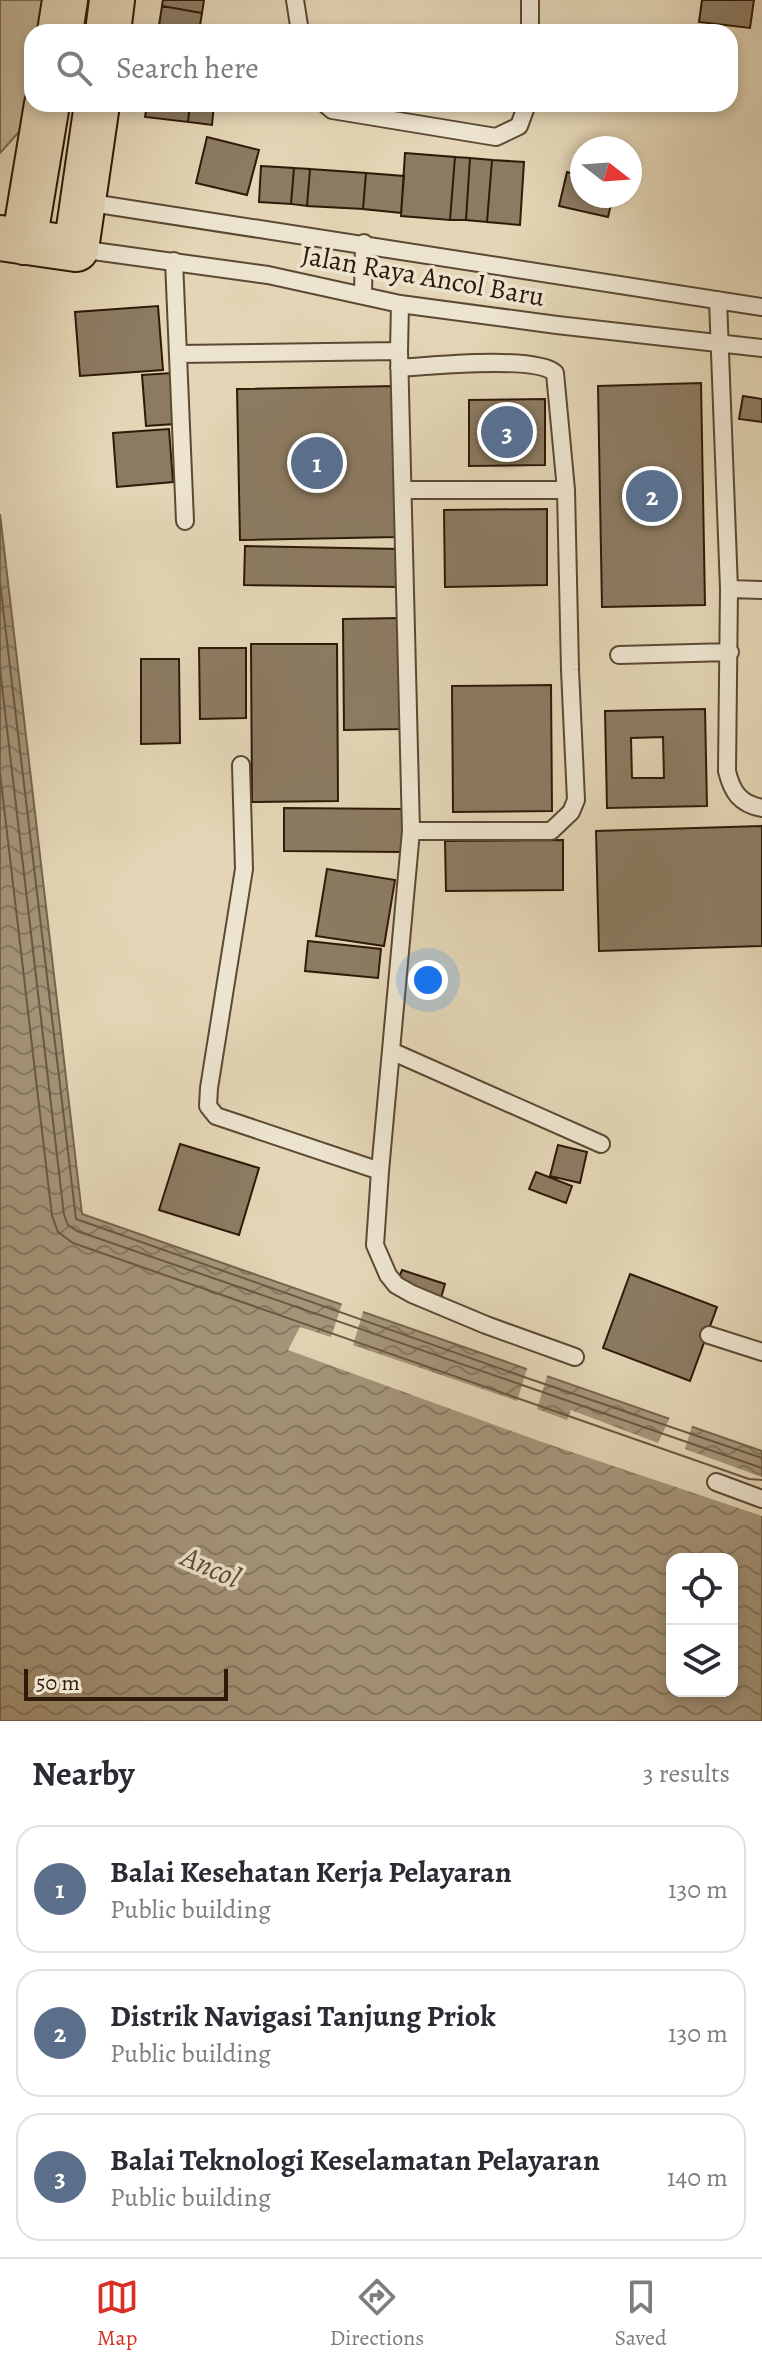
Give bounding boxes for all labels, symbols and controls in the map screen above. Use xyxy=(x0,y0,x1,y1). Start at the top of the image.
search box xyxy=(24,24,738,112)
icon: search xyxy=(52,46,96,90)
text: Search here xyxy=(116,48,259,88)
north arrow xyxy=(570,136,642,208)
street label: Jalan Raya Ancol Baru xyxy=(298,236,548,316)
pin: 3 xyxy=(481,402,533,462)
pin: 1 xyxy=(291,433,343,493)
pin: 2 xyxy=(626,466,678,526)
your location xyxy=(408,960,448,1000)
water label: Ancol xyxy=(173,1536,247,1598)
map controls xyxy=(666,1553,738,1697)
button: locate xyxy=(666,1553,738,1625)
button: layers xyxy=(666,1625,738,1697)
scale bar xyxy=(24,1665,228,1701)
text: 50 m xyxy=(36,1668,80,1698)
text: Nearby xyxy=(32,1750,135,1797)
text: 3 results xyxy=(643,1756,730,1791)
text: Balai Kesehatan Kerja Pelayaran xyxy=(110,1852,512,1892)
text: 1 xyxy=(55,1872,65,1907)
text: 130 m xyxy=(668,1872,728,1907)
text: Public building xyxy=(110,1892,271,1927)
text: Distrik Navigasi Tanjung Priok xyxy=(110,1996,496,2036)
text: 2 xyxy=(54,2016,66,2051)
text: 130 m xyxy=(668,2016,728,2051)
text: Public building xyxy=(110,2036,271,2071)
text: Balai Teknologi Keselamatan Pelayaran xyxy=(110,2140,600,2180)
text: 3 xyxy=(54,2160,66,2195)
text: 140 m xyxy=(667,2160,728,2195)
text: Public building xyxy=(110,2180,271,2215)
tab: Map xyxy=(95,2275,139,2353)
tab: Directions xyxy=(330,2275,424,2353)
tab: Saved xyxy=(615,2275,667,2353)

